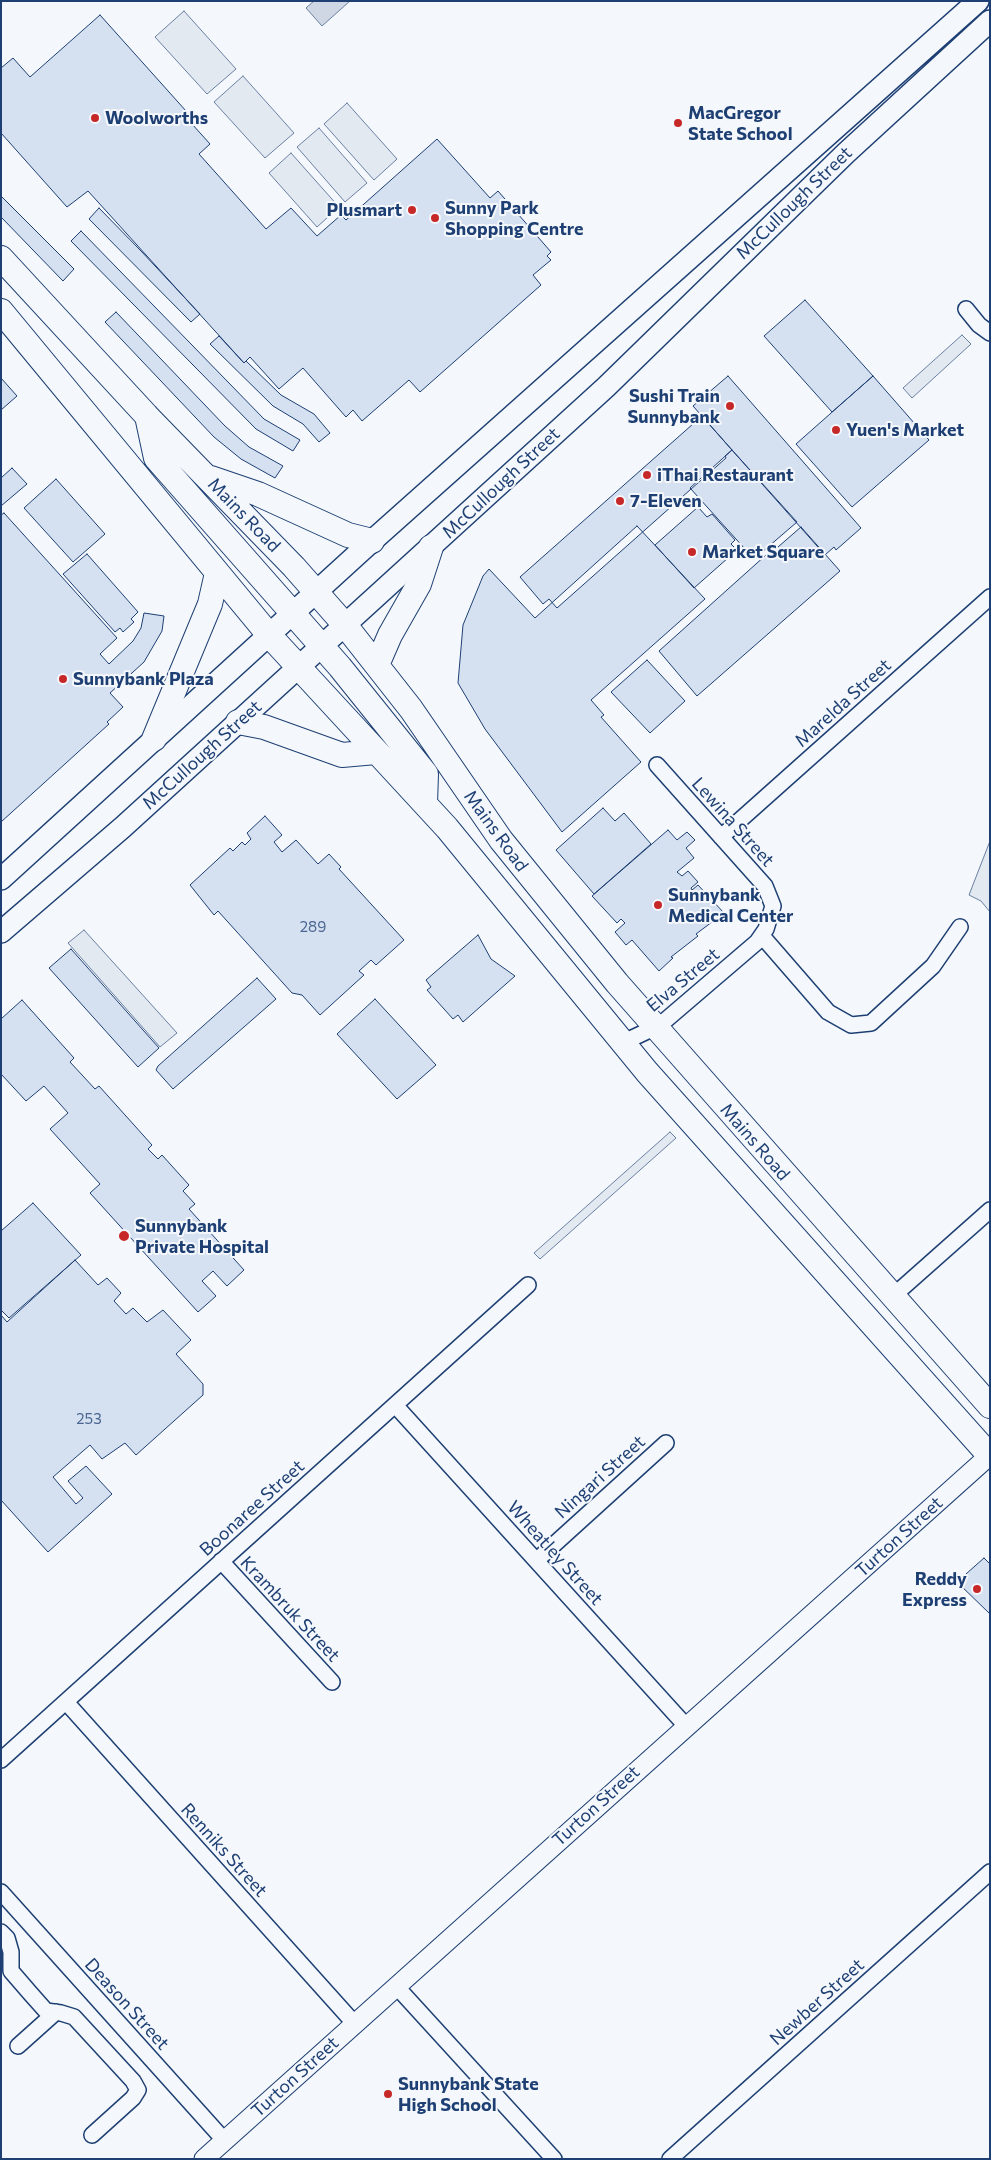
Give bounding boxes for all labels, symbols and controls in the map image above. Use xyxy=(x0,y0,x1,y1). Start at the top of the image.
place label: MacGregor State School xyxy=(688,102,793,144)
place label: Woolworths xyxy=(105,107,208,129)
marker: Woolworths xyxy=(89,112,101,124)
marker: MacGregor State School xyxy=(672,117,684,129)
street label: McCullough Street xyxy=(732,142,856,264)
place label: Sunny Park Shopping Centre xyxy=(445,197,583,240)
place label: Plusmart xyxy=(327,199,402,221)
marker: Plusmart xyxy=(406,204,418,216)
marker: Sunny Park Shopping Centre xyxy=(429,212,441,224)
place label: Sushi Train Sunnybank xyxy=(628,385,720,428)
marker: Sushi Train Sunnybank xyxy=(724,400,736,412)
place label: Yuen's Market xyxy=(846,419,964,441)
street label: McCullough Street xyxy=(438,423,564,543)
marker: Yuen's Market xyxy=(830,424,842,436)
place label: iThai Restaurant xyxy=(657,464,794,486)
marker: iThai Restaurant xyxy=(641,469,653,481)
street label: Mains Road xyxy=(203,473,285,557)
place label: 7-Eleven xyxy=(630,490,702,512)
marker: 7-Eleven xyxy=(614,495,626,507)
place label: Market Square xyxy=(702,541,824,563)
marker: Market Square xyxy=(686,546,698,558)
street label: Marelda Street xyxy=(791,654,895,752)
place label: Sunnybank Plaza xyxy=(73,668,214,690)
marker: Sunnybank Plaza xyxy=(57,673,69,685)
street label: McCullough Street xyxy=(138,696,266,814)
street label: Lewina Street xyxy=(687,773,779,871)
street label: Mains Road xyxy=(459,786,533,876)
place label: Sunnybank Medical Center xyxy=(668,884,793,926)
marker: Sunnybank Medical Center xyxy=(652,899,664,911)
house number: 289 xyxy=(300,918,326,936)
street label: Elva Street xyxy=(642,943,724,1017)
street label: Mains Road xyxy=(716,1099,794,1185)
place label: Sunnybank Private Hospital xyxy=(135,1215,269,1258)
marker: Sunnybank Private Hospital xyxy=(117,1229,131,1243)
house number: 253 xyxy=(76,1410,102,1428)
street label: Ningari Street xyxy=(551,1431,649,1523)
street label: Boonaree Street xyxy=(195,1455,309,1561)
street label: Turton Street xyxy=(851,1492,947,1582)
street label: Wheatley Street xyxy=(503,1497,607,1609)
street label: Krambruk Street xyxy=(236,1552,344,1666)
place label: Reddy Express xyxy=(902,1568,967,1610)
marker: Reddy Express xyxy=(971,1583,983,1595)
street label: Turton Street xyxy=(548,1761,644,1851)
street label: Renniks Street xyxy=(176,1799,272,1901)
street label: Deason Street xyxy=(80,1954,174,2054)
street label: Newber Street xyxy=(766,1954,868,2050)
street label: Turton Street xyxy=(247,2032,343,2122)
place label: Sunnybank State High School xyxy=(398,2073,539,2116)
marker: Sunnybank State High School xyxy=(382,2088,394,2100)

